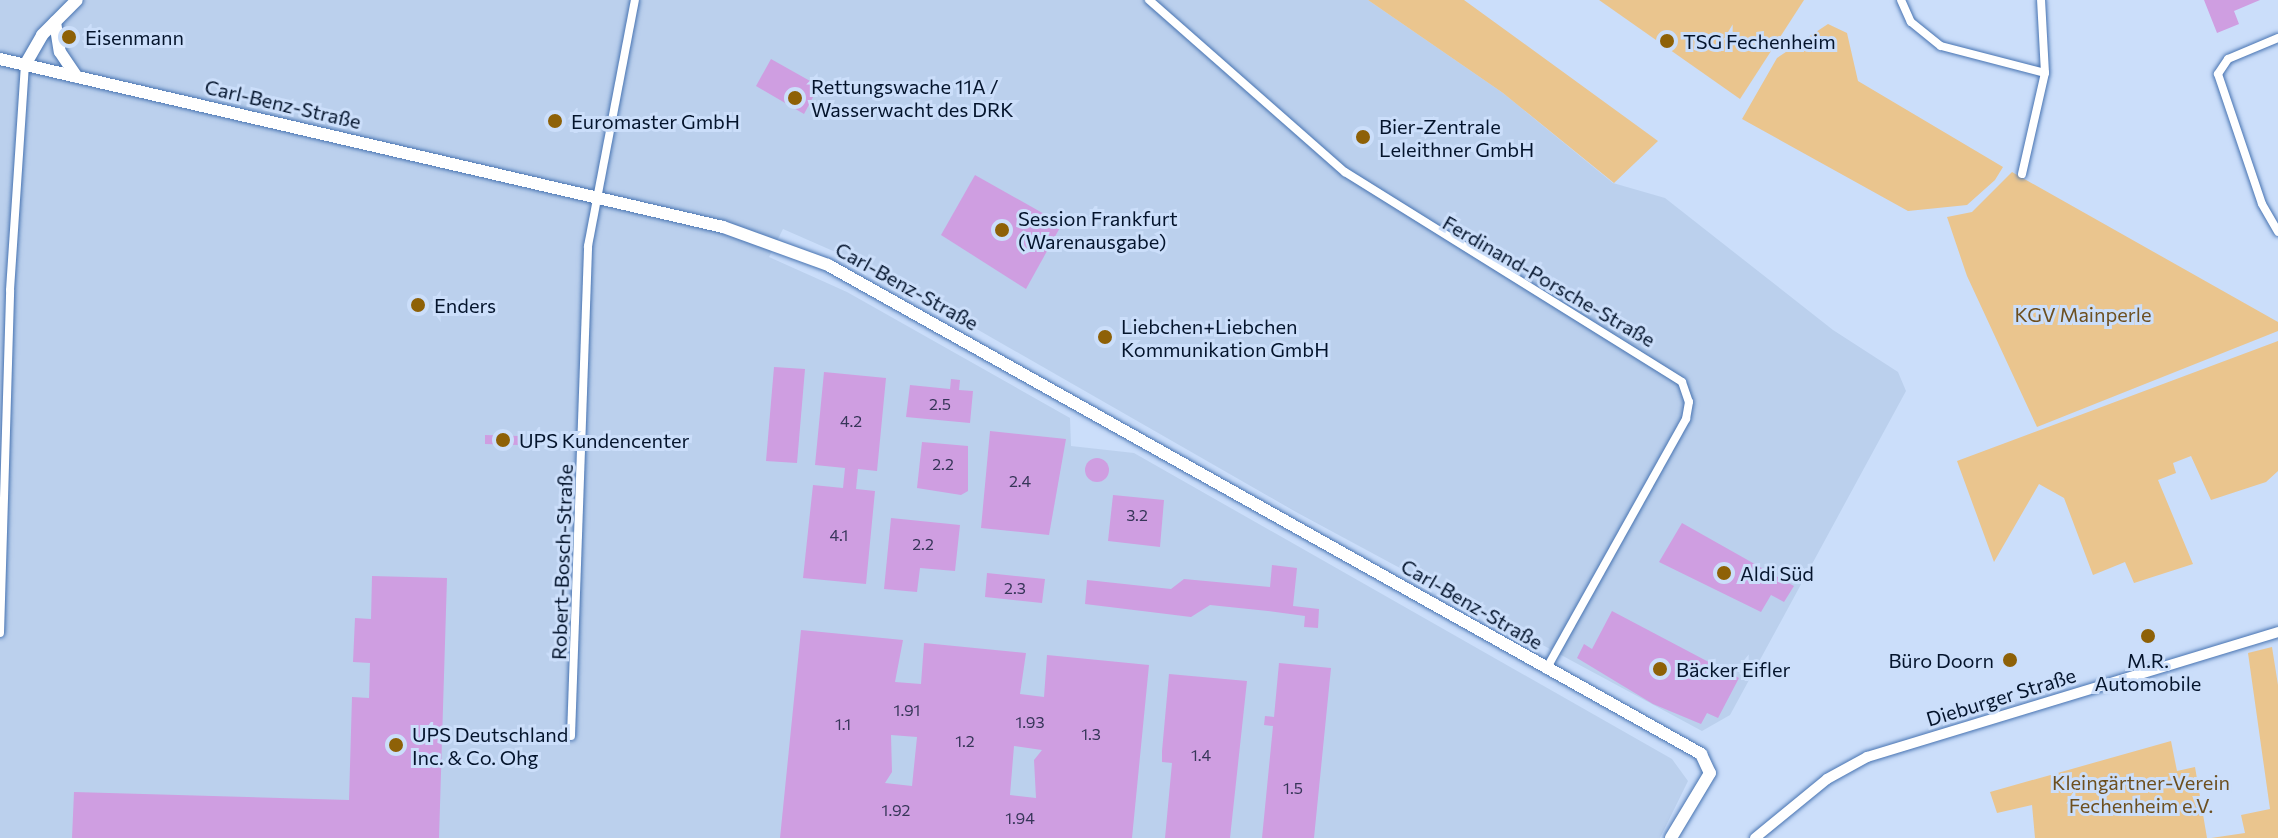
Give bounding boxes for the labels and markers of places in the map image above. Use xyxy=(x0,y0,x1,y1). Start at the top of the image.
place label: Eisenmann xyxy=(85,25,184,49)
marker: Eisenmann xyxy=(60,28,78,46)
place label: TSG Fechenheim xyxy=(1683,29,1836,53)
marker: TSG Fechenheim xyxy=(1658,32,1676,50)
place label: Rettungswache 11A / Wasserwacht des DRK xyxy=(811,74,1014,121)
marker: Rettungswache 11A / Wasserwacht des DRK xyxy=(786,89,804,107)
place label: Euromaster GmbH xyxy=(571,109,740,133)
marker: Euromaster GmbH xyxy=(546,112,564,130)
place label: Bier-Zentrale Leleithner GmbH xyxy=(1379,114,1534,161)
marker: Bier-Zentrale Leleithner GmbH xyxy=(1354,128,1372,146)
place label: Session Frankfurt (Warenausgabe) xyxy=(1018,206,1178,253)
marker: Session Frankfurt (Warenausgabe) xyxy=(993,221,1011,239)
place label: Enders xyxy=(434,293,496,317)
marker: Enders xyxy=(409,296,427,314)
place label: Liebchen+Liebchen Kommunikation GmbH xyxy=(1121,314,1329,361)
marker: Liebchen+Liebchen Kommunikation GmbH xyxy=(1096,328,1114,346)
place label: UPS Kundencenter xyxy=(519,428,690,452)
marker: UPS Kundencenter xyxy=(494,431,512,449)
place label: Aldi Süd xyxy=(1740,561,1814,585)
marker: Aldi Süd xyxy=(1715,564,1733,582)
marker: M.R. Automobile xyxy=(2139,627,2157,645)
place label: Büro Doorn xyxy=(1888,648,1994,672)
place label: M.R. Automobile xyxy=(2095,648,2201,695)
marker: Büro Doorn xyxy=(2001,651,2019,669)
place label: Bäcker Eifler xyxy=(1676,657,1790,681)
marker: Bäcker Eifler xyxy=(1651,660,1669,678)
place label: UPS Deutschland Inc. & Co. Ohg xyxy=(412,722,568,769)
marker: UPS Deutschland Inc. & Co. Ohg xyxy=(387,736,405,754)

